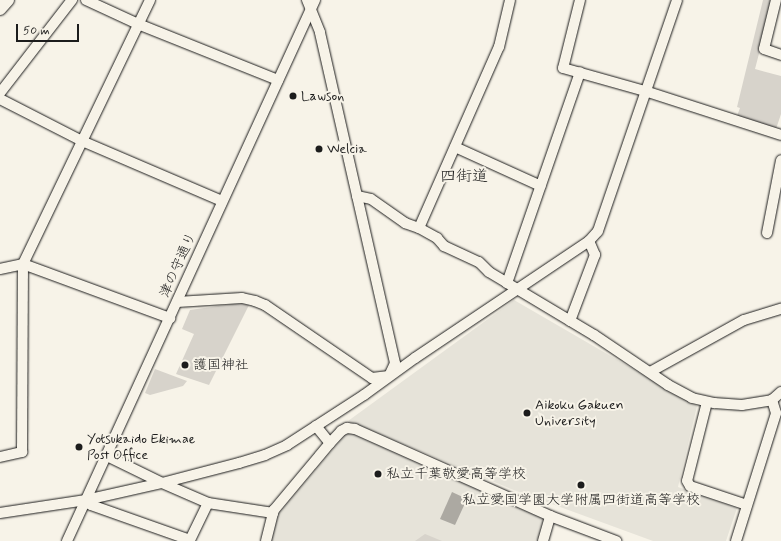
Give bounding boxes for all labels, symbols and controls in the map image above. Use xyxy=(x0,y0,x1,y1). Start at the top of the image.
scale bar xyxy=(18,16,81,42)
text: 50 m xyxy=(23,23,50,39)
place label: Lawson xyxy=(301,88,344,104)
marker: Lawson xyxy=(288,91,298,101)
place label: Welcia xyxy=(327,141,367,157)
marker: Welcia xyxy=(314,144,324,154)
district label: 四街道 xyxy=(440,167,488,187)
street label: 津の守通り xyxy=(156,230,200,300)
place label: 護国神社 xyxy=(193,357,249,373)
marker: 護国神社 xyxy=(180,360,190,370)
place label: Aikoku Gakuen University xyxy=(535,397,624,430)
marker: Aikoku Gakuen University xyxy=(522,408,532,418)
place label: Yotsukaido Ekimae Post Office xyxy=(87,431,198,464)
marker: Yotsukaido Ekimae Post Office xyxy=(74,442,84,452)
place label: 私立千葉敬愛高等学校 xyxy=(386,466,526,482)
marker: 私立千葉敬愛高等学校 xyxy=(373,469,383,479)
marker: 私立愛国学園大学附属四街道高等学校 xyxy=(576,480,586,490)
place label: 私立愛国学園大学附属四街道高等学校 xyxy=(462,492,700,508)

